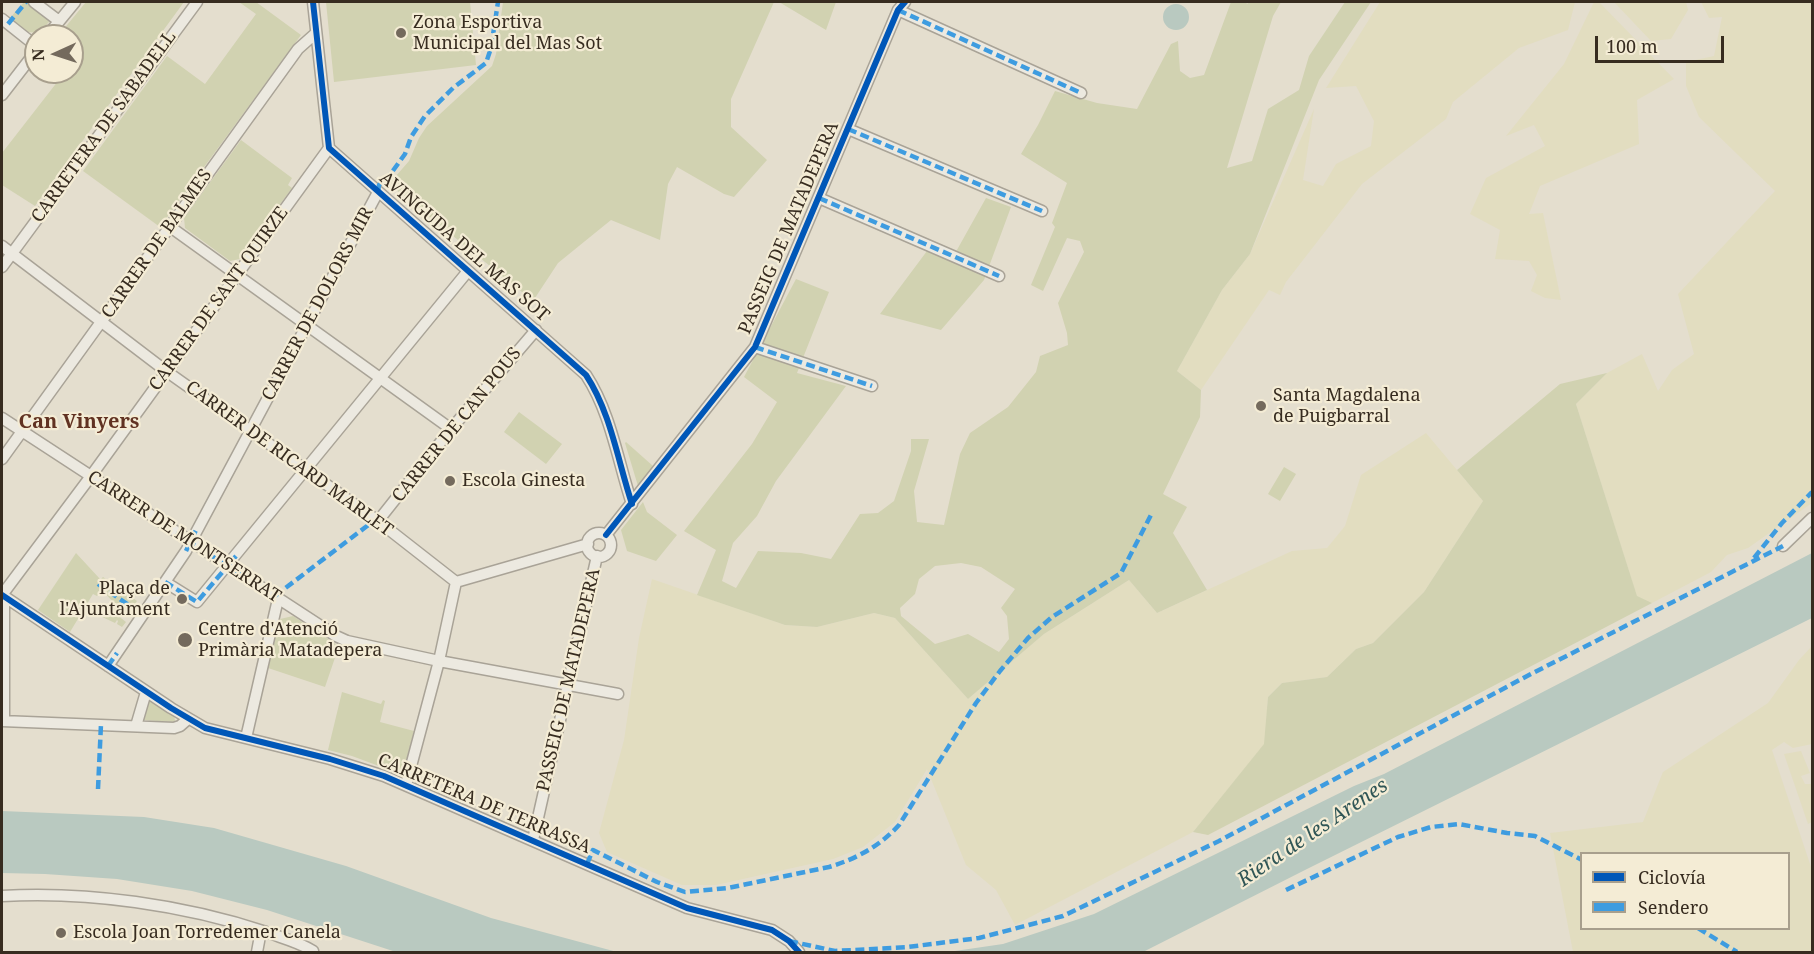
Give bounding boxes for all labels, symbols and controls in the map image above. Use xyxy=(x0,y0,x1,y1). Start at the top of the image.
place label: Zona Esportiva Municipal del Mas Sot xyxy=(413,12,602,54)
north arrow xyxy=(24,24,84,84)
scale bar xyxy=(1598,24,1727,62)
marker: Zona Esportiva Municipal del Mas Sot xyxy=(394,26,408,40)
street label: CARRETERA DE SABADELL xyxy=(27,27,181,227)
text: 100 m xyxy=(1606,34,1658,58)
text: N xyxy=(27,48,49,62)
street label: PASSEIG DE MATADEPERA xyxy=(734,119,844,337)
street label: CARRER DE BALMES xyxy=(97,165,217,323)
street label: AVINGUDA DEL MAS SOT xyxy=(375,167,553,327)
street label: CARRER DE SANT QUIRZE xyxy=(145,203,293,395)
street label: CARRER DE DOLORS MIR xyxy=(258,203,378,405)
street label: CARRER DE CAN POUS xyxy=(388,343,526,507)
street label: CARRER DE RICARD MARLET xyxy=(181,377,397,541)
place label: Santa Magdalena de Puigbarral xyxy=(1273,385,1421,428)
marker: Santa Magdalena de Puigbarral xyxy=(1254,399,1268,413)
district label: Can Vinyers xyxy=(19,410,139,434)
street label: CARRER DE MONTSERRAT xyxy=(83,466,285,608)
place label: Escola Ginesta xyxy=(462,470,585,492)
marker: Escola Ginesta xyxy=(443,474,457,488)
street label: PASSEIG DE MATADEPERA xyxy=(533,566,605,794)
place label: Plaça de l'Ajuntament xyxy=(60,578,170,620)
marker: Plaça de l'Ajuntament xyxy=(175,592,189,606)
place label: Centre d'Atenció Primària Matadepera xyxy=(198,619,382,662)
marker: Centre d'Atenció Primària Matadepera xyxy=(176,631,194,649)
street label: CARRETERA DE TERRASSA xyxy=(374,749,594,859)
water label: Riera de les Arenes xyxy=(1233,774,1393,892)
legend xyxy=(1580,852,1790,930)
text: Ciclovía xyxy=(1638,865,1706,889)
text: Sendero xyxy=(1638,895,1709,919)
place label: Escola Joan Torredemer Canela xyxy=(73,922,341,944)
marker: Escola Joan Torredemer Canela xyxy=(54,926,68,940)

